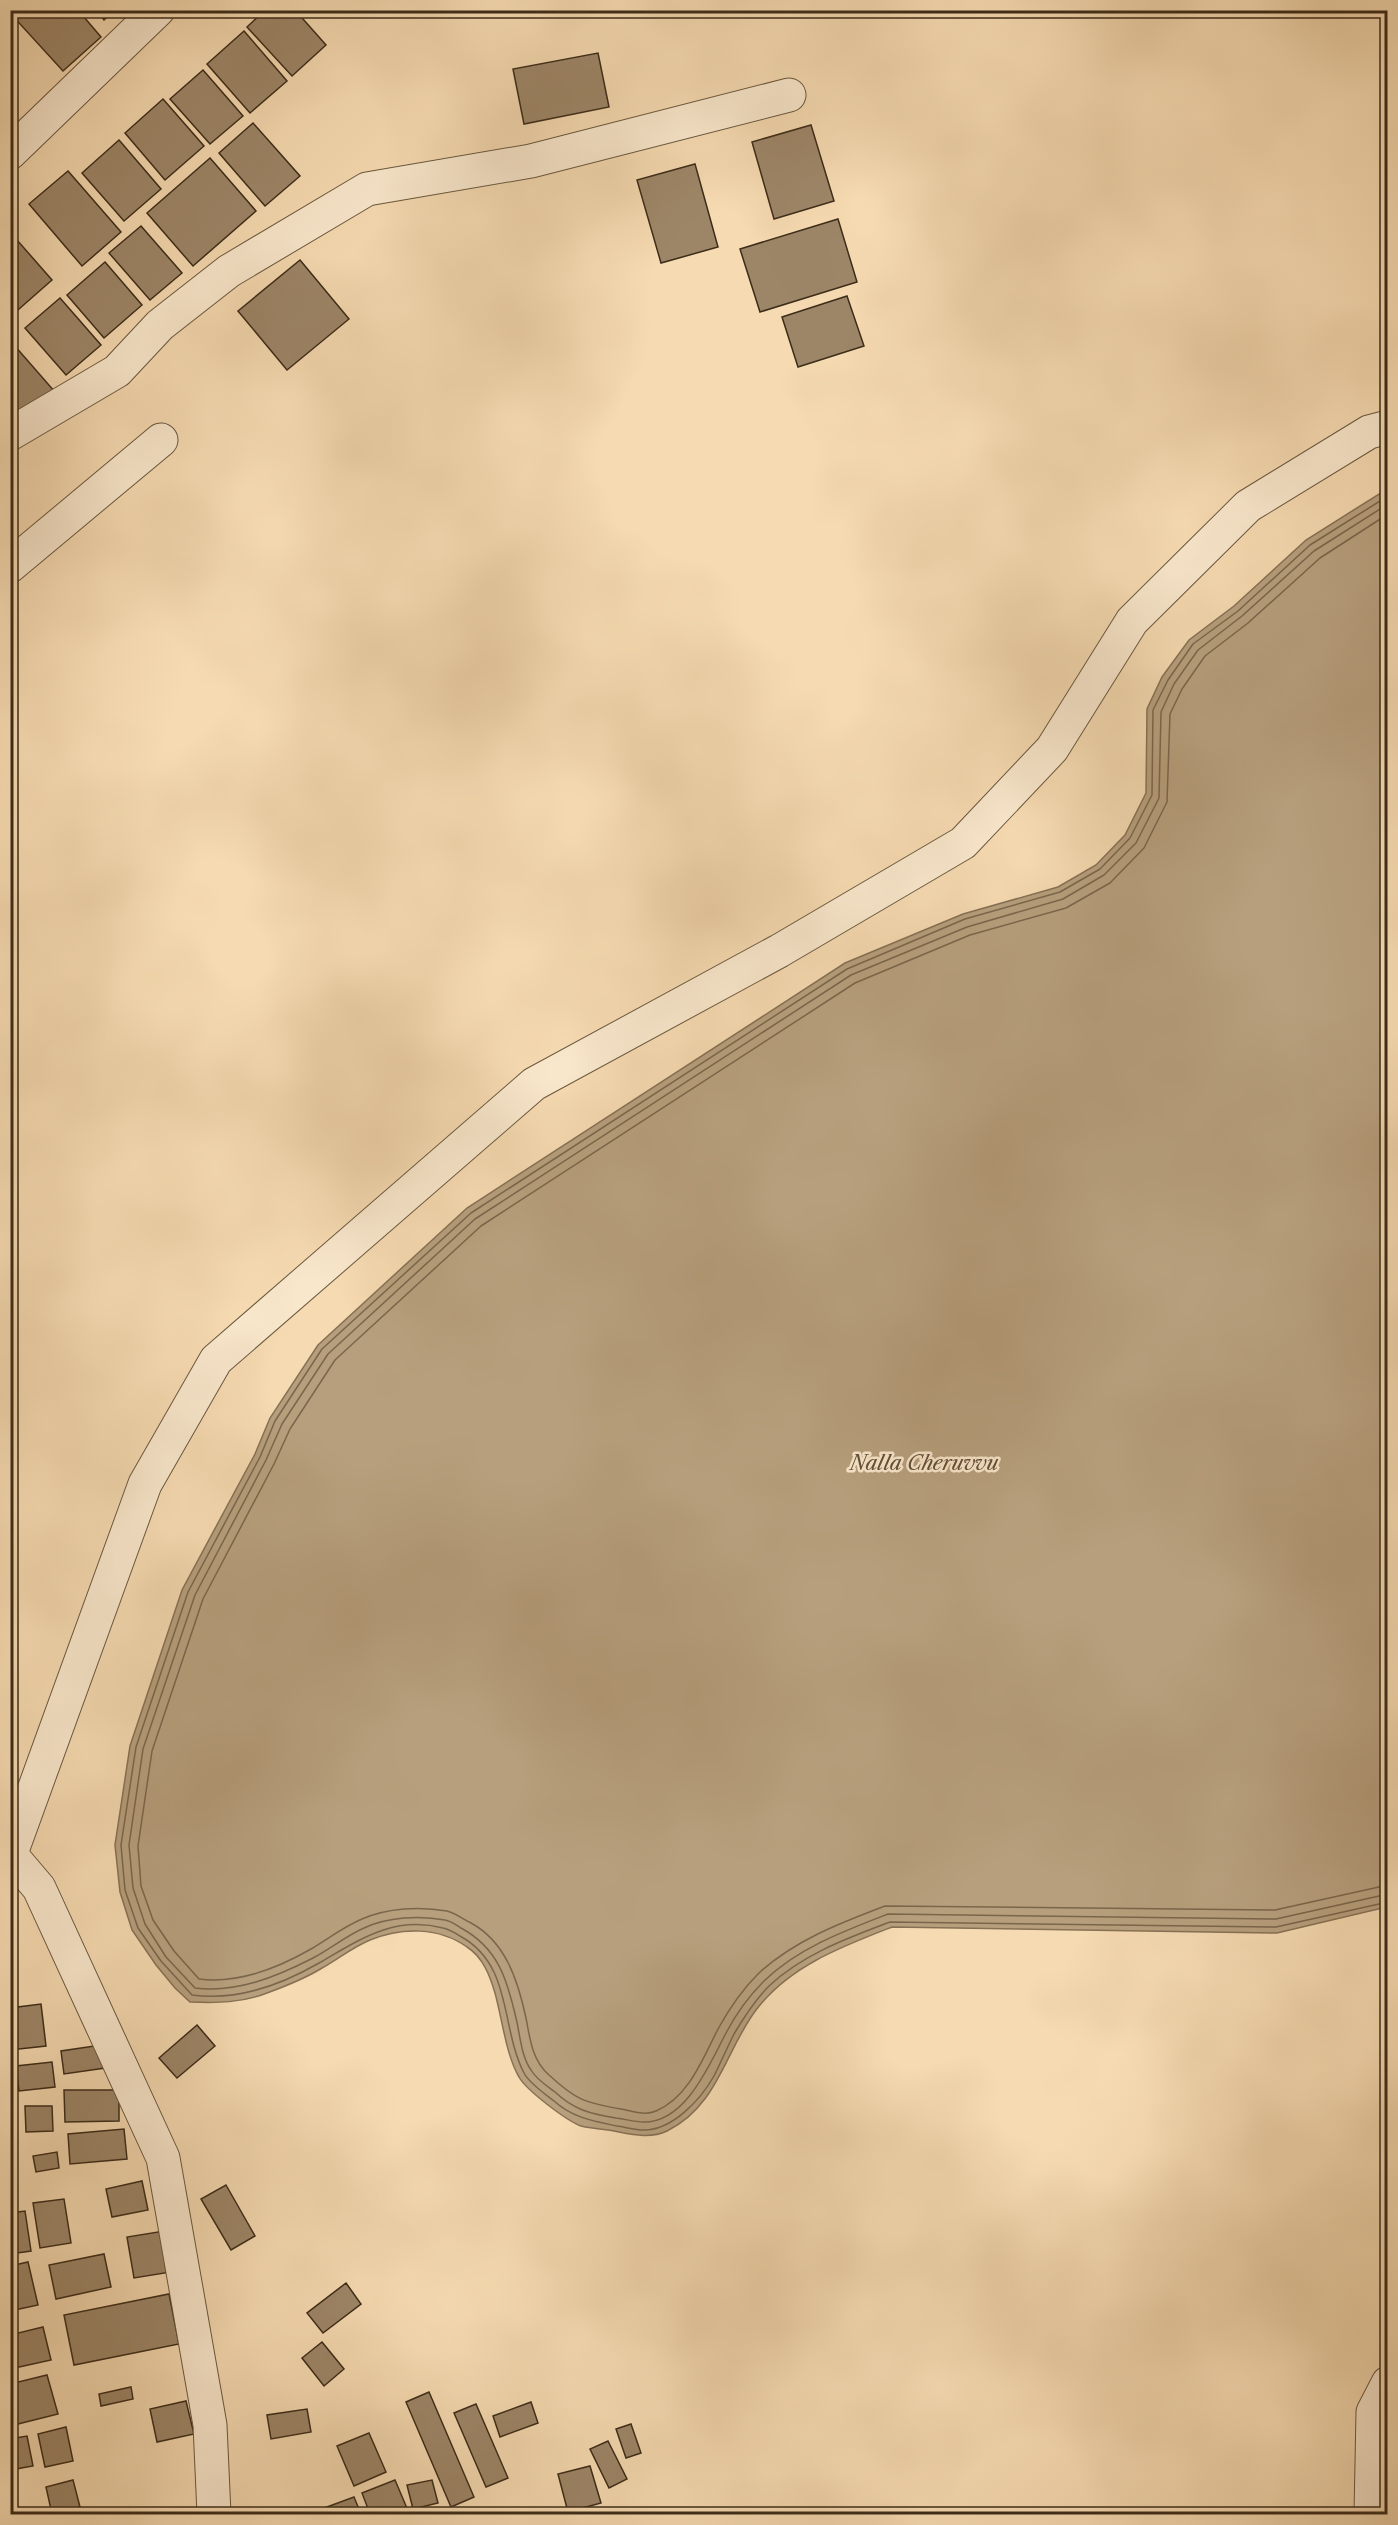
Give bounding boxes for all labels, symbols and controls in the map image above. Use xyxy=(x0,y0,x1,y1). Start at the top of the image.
water label: Nalla Cheruvvu xyxy=(848,1451,998,1475)

